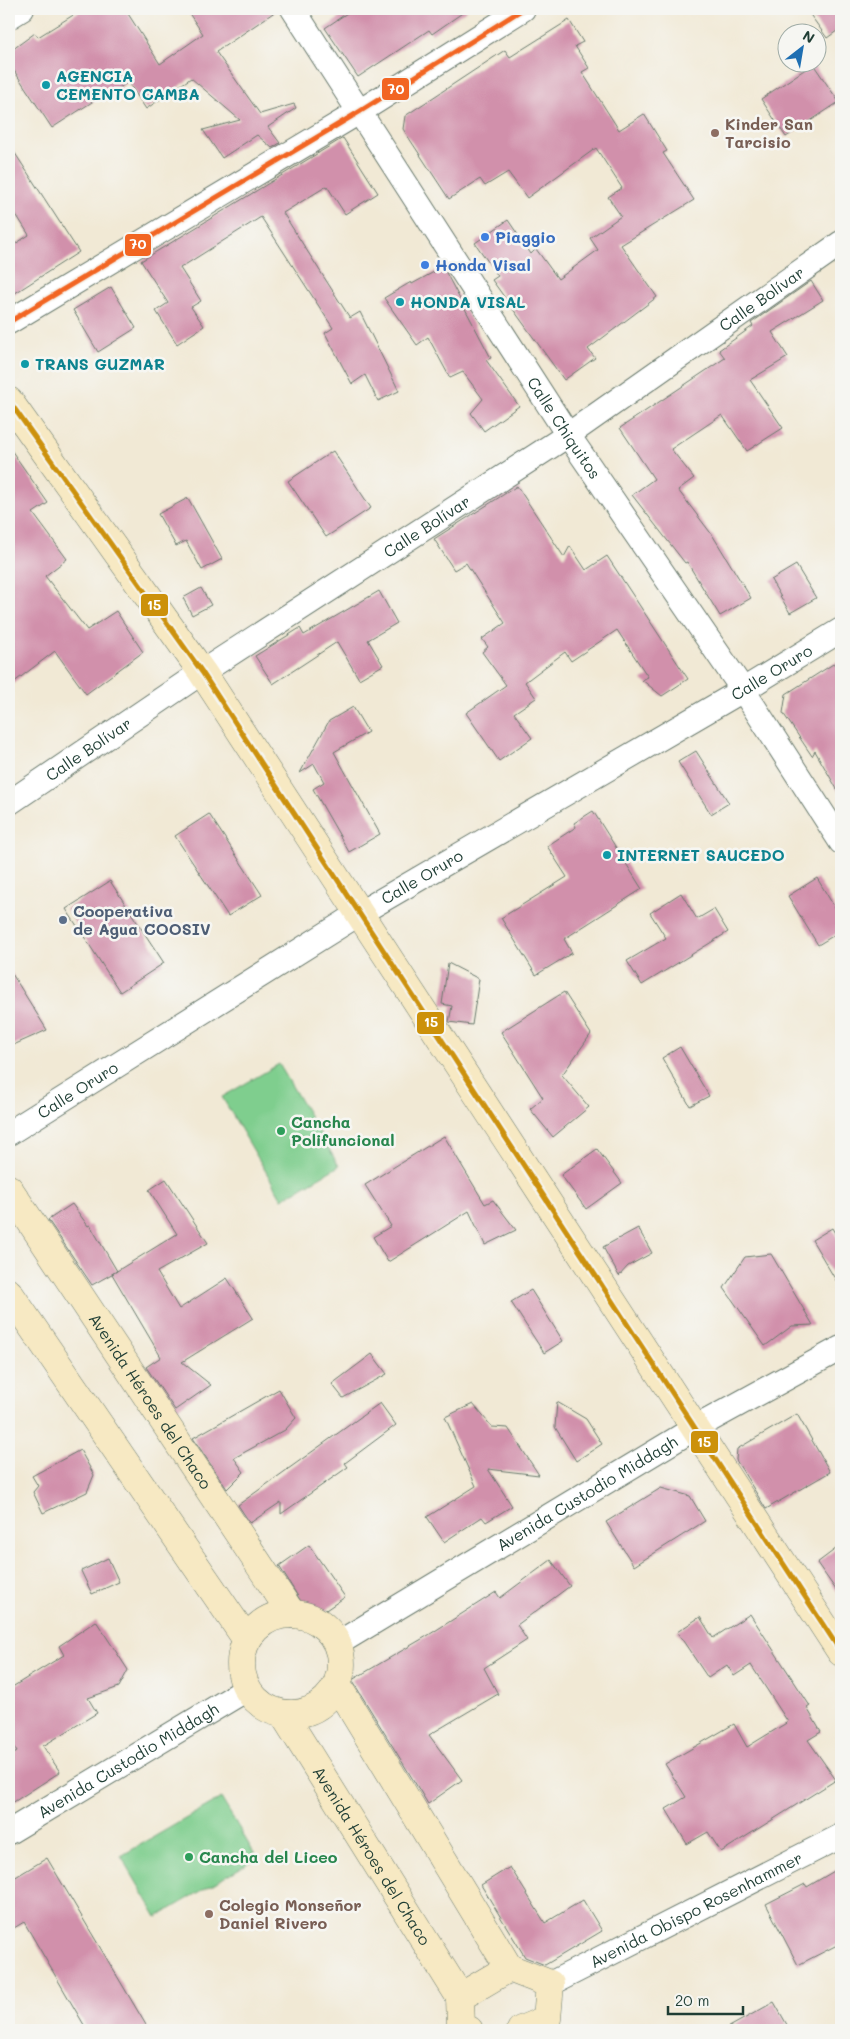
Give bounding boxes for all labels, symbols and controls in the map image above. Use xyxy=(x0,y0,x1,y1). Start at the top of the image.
north arrow xyxy=(778,22,828,72)
text: N xyxy=(799,26,818,47)
place label: AGENCIA CEMENTO CAMBA xyxy=(56,65,200,104)
line badge: 70 xyxy=(381,77,410,101)
marker: AGENCIA CEMENTO CAMBA xyxy=(40,79,52,91)
text: 70 xyxy=(388,79,404,98)
place label: Kinder San Tarcisio xyxy=(725,113,813,152)
marker: Kinder San Tarcisio xyxy=(709,127,721,139)
place label: Piaggio xyxy=(495,226,556,247)
marker: Piaggio xyxy=(479,231,491,243)
line badge: 70 xyxy=(124,233,152,257)
text: 70 xyxy=(130,234,146,253)
place label: Honda Visal xyxy=(435,254,531,275)
marker: Honda Visal xyxy=(419,259,431,271)
street label: Calle Bolívar xyxy=(715,261,808,336)
place label: HONDA VISAL xyxy=(410,291,526,312)
marker: HONDA VISAL xyxy=(394,296,406,308)
place label: TRANS GUZMAR xyxy=(35,353,165,374)
marker: TRANS GUZMAR xyxy=(19,358,31,370)
street label: Calle Chiquitos xyxy=(523,373,606,483)
street label: Calle Bolívar xyxy=(379,490,474,562)
line badge: 15 xyxy=(140,593,169,617)
text: 15 xyxy=(147,595,161,614)
street label: Calle Oruro xyxy=(727,639,816,705)
street label: Calle Bolívar xyxy=(41,712,135,785)
street label: Calle Oruro xyxy=(377,844,467,909)
place label: INTERNET SAUCEDO xyxy=(617,844,785,865)
marker: INTERNET SAUCEDO xyxy=(601,849,613,861)
place label: Cooperativa de Agua COOSIV xyxy=(73,900,211,939)
marker: Cooperativa de Agua COOSIV xyxy=(57,914,69,926)
line badge: 15 xyxy=(416,1011,445,1035)
text: 15 xyxy=(424,1012,438,1031)
street label: Calle Oruro xyxy=(33,1056,122,1123)
place label: Cancha Polifuncional xyxy=(291,1111,395,1150)
marker: Cancha Polifuncional xyxy=(275,1125,287,1137)
street label: Avenida Héroes del Chaco xyxy=(85,1309,217,1493)
street label: Avenida Custodio Middagh xyxy=(493,1430,681,1555)
line badge: 15 xyxy=(690,1430,719,1454)
text: 15 xyxy=(697,1432,711,1451)
street label: Avenida Custodio Middagh xyxy=(34,1698,222,1822)
street label: Avenida Héroes del Chaco xyxy=(309,1762,436,1949)
place label: Cancha del Liceo xyxy=(199,1846,338,1867)
street label: Avenida Obispo Rosenhammer xyxy=(586,1846,806,1972)
marker: Cancha del Liceo xyxy=(183,1851,195,1863)
place label: Colegio Monseñor Daniel Rivero xyxy=(219,1894,362,1933)
marker: Colegio Monseñor Daniel Rivero xyxy=(203,1908,215,1920)
scale bar xyxy=(668,1984,742,2016)
text: 20 m xyxy=(675,1990,709,2010)

